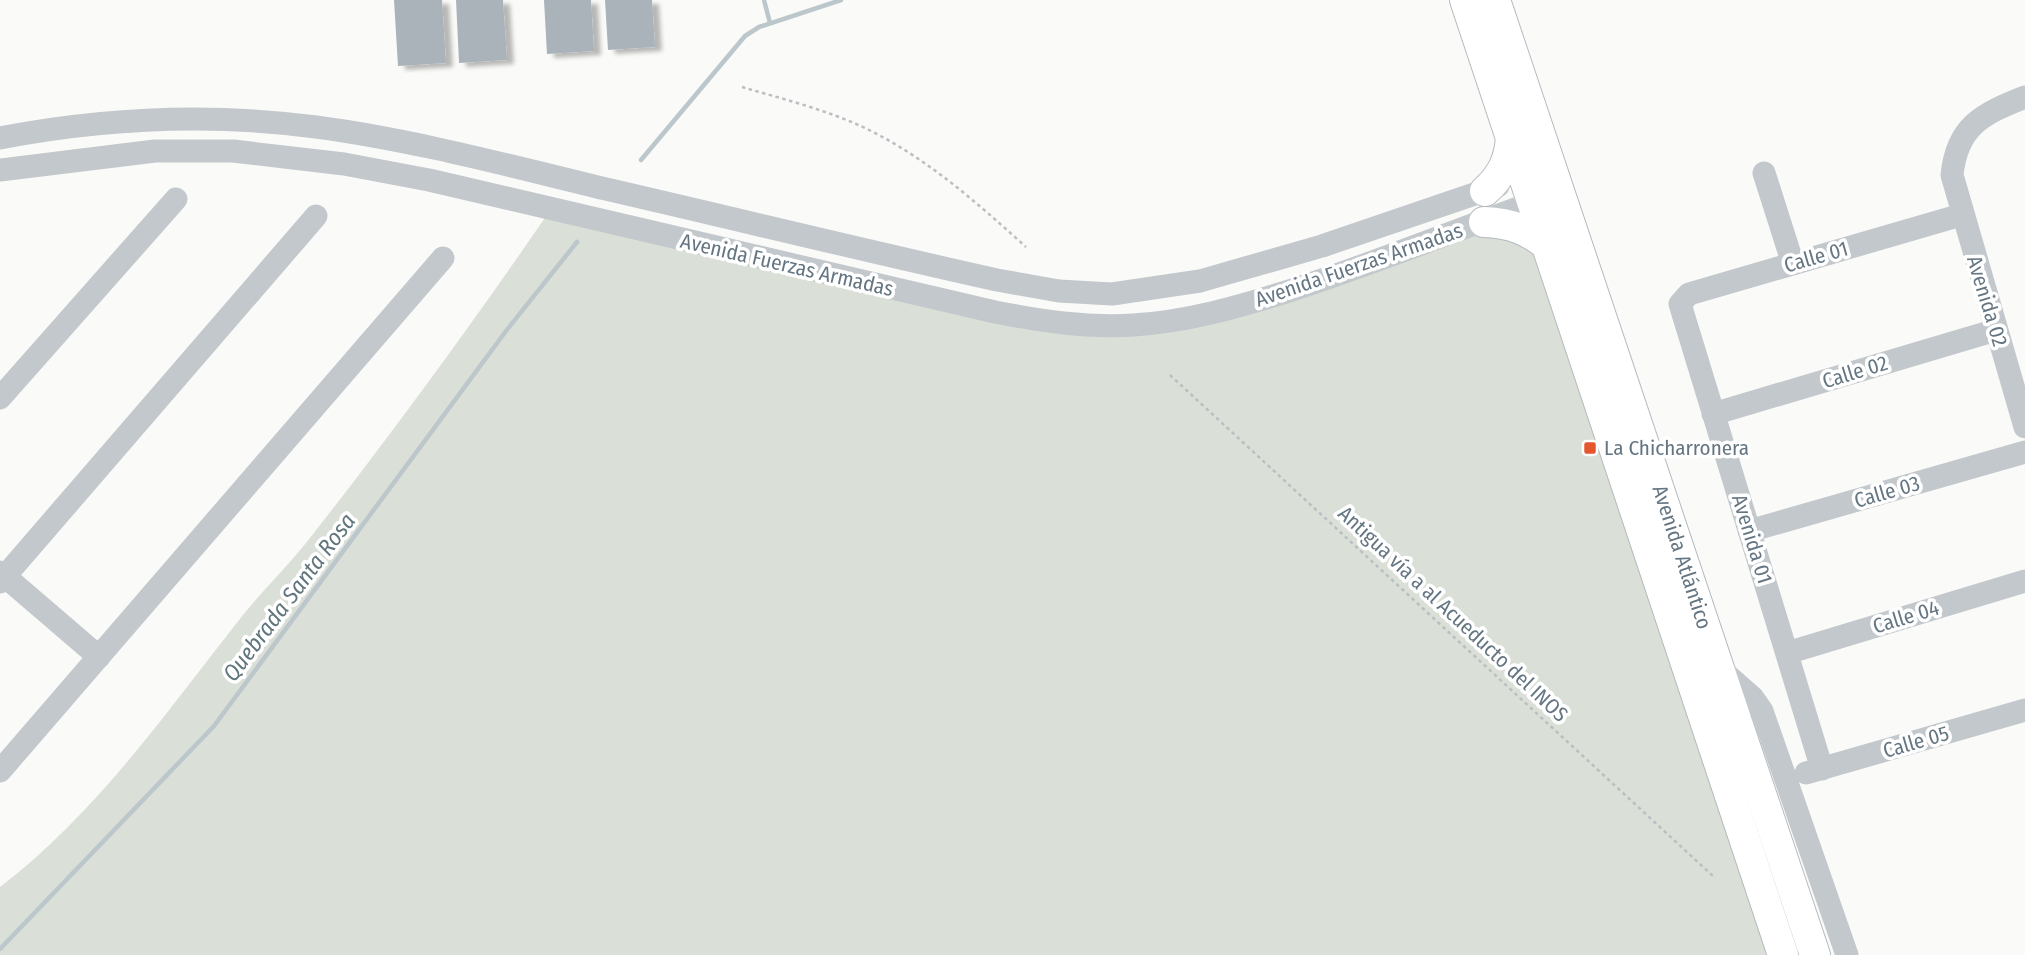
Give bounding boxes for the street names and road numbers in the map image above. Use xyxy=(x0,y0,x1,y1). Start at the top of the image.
street label: Avenida Fuerzas Armadas xyxy=(1252,217,1466,313)
street label: Avenida Fuerzas Armadas xyxy=(678,228,896,302)
street label: Calle 01 xyxy=(1781,235,1851,279)
street label: Avenida 02 xyxy=(1961,252,2013,350)
street label: Calle 02 xyxy=(1819,350,1891,394)
street label: Calle 03 xyxy=(1851,470,1923,514)
street label: Avenida Atlántico xyxy=(1646,482,1718,632)
street label: Avenida 01 xyxy=(1726,491,1778,587)
street label: Antigua vía a al Acueducto del INOS xyxy=(1333,501,1573,727)
street label: Calle 04 xyxy=(1870,595,1942,639)
street label: Calle 05 xyxy=(1880,720,1952,764)

